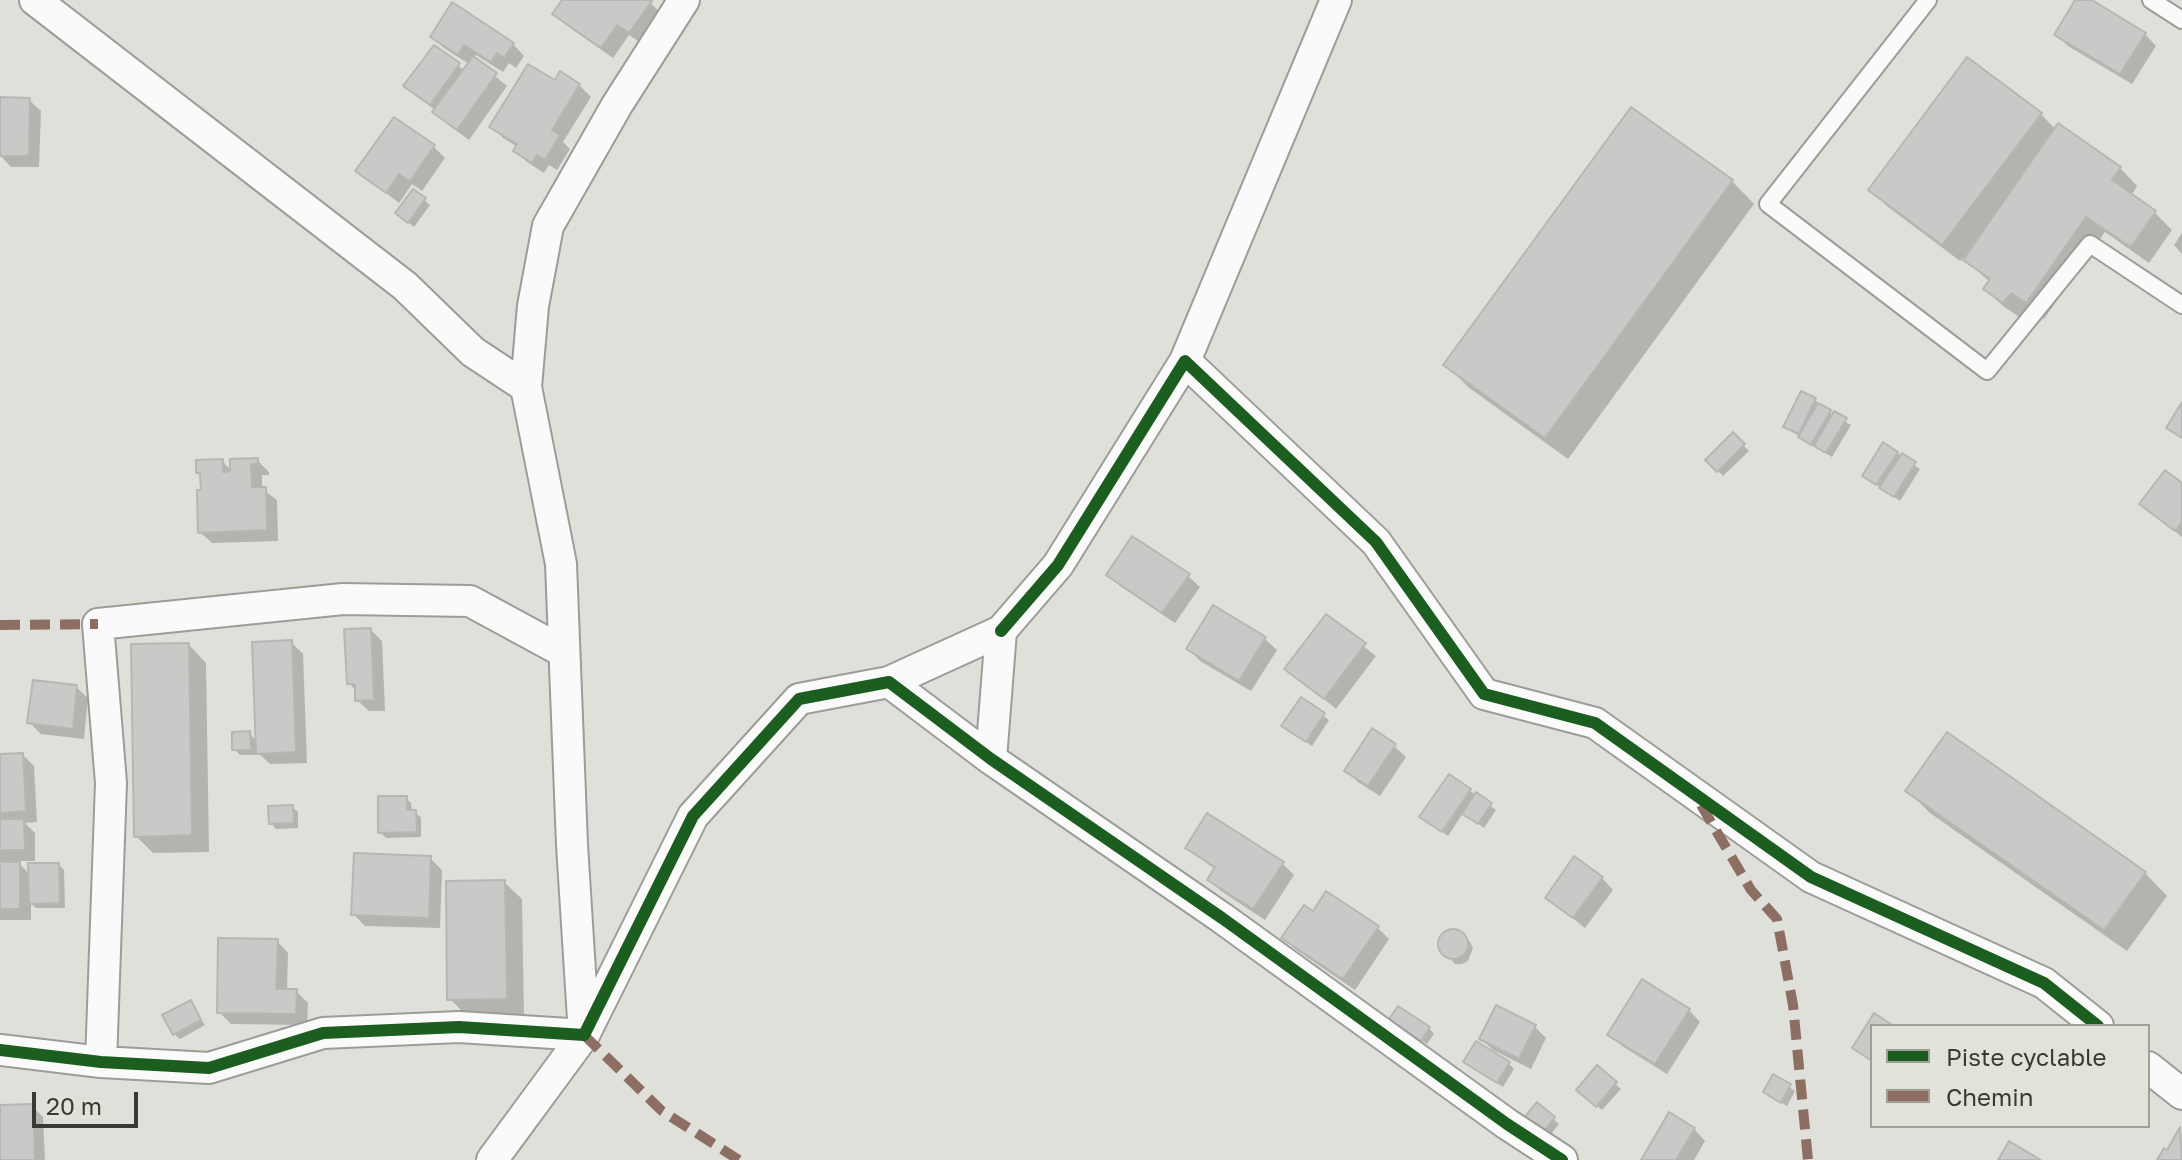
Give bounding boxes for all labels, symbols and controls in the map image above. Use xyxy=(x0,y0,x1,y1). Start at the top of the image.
legend xyxy=(1870,1024,2150,1128)
text: Piste cyclable xyxy=(1946,1042,2106,1071)
scale bar xyxy=(36,1076,142,1126)
text: Chemin xyxy=(1946,1082,2033,1111)
text: 20 m xyxy=(46,1091,102,1120)

